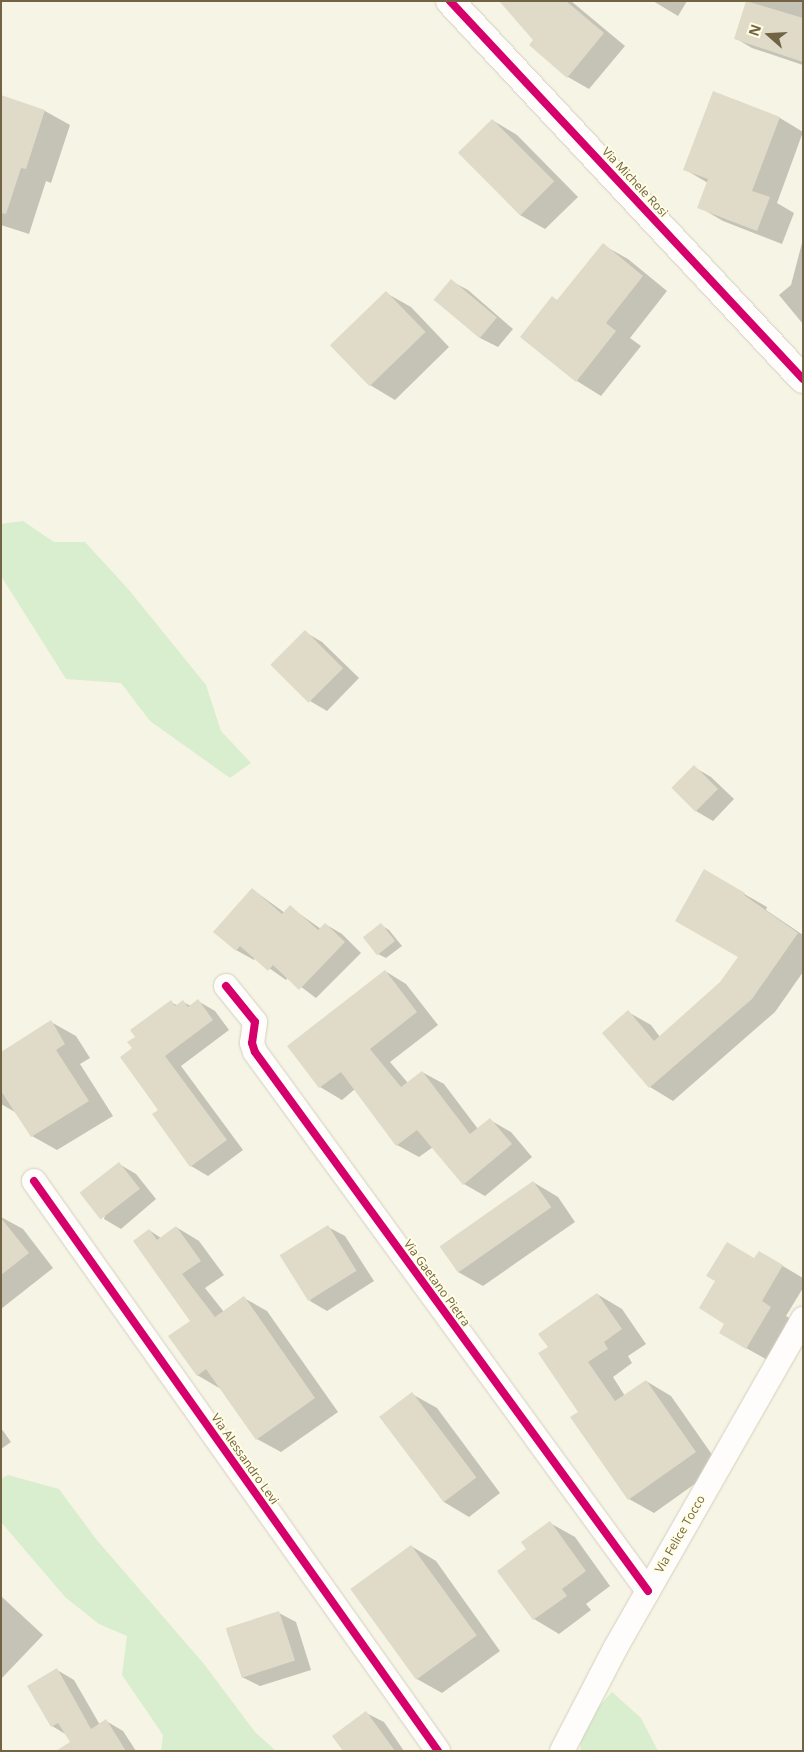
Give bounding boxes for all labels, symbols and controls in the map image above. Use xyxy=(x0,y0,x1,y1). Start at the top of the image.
north arrow xyxy=(744,10,794,60)
text: N xyxy=(744,21,765,38)
street label: Via Michele Rosi xyxy=(599,144,671,220)
street label: Via Gaetano Pietra xyxy=(401,1237,473,1329)
street label: Via Alessandro Levi xyxy=(208,1411,282,1507)
street label: Via Felice Tocco xyxy=(652,1493,708,1575)

